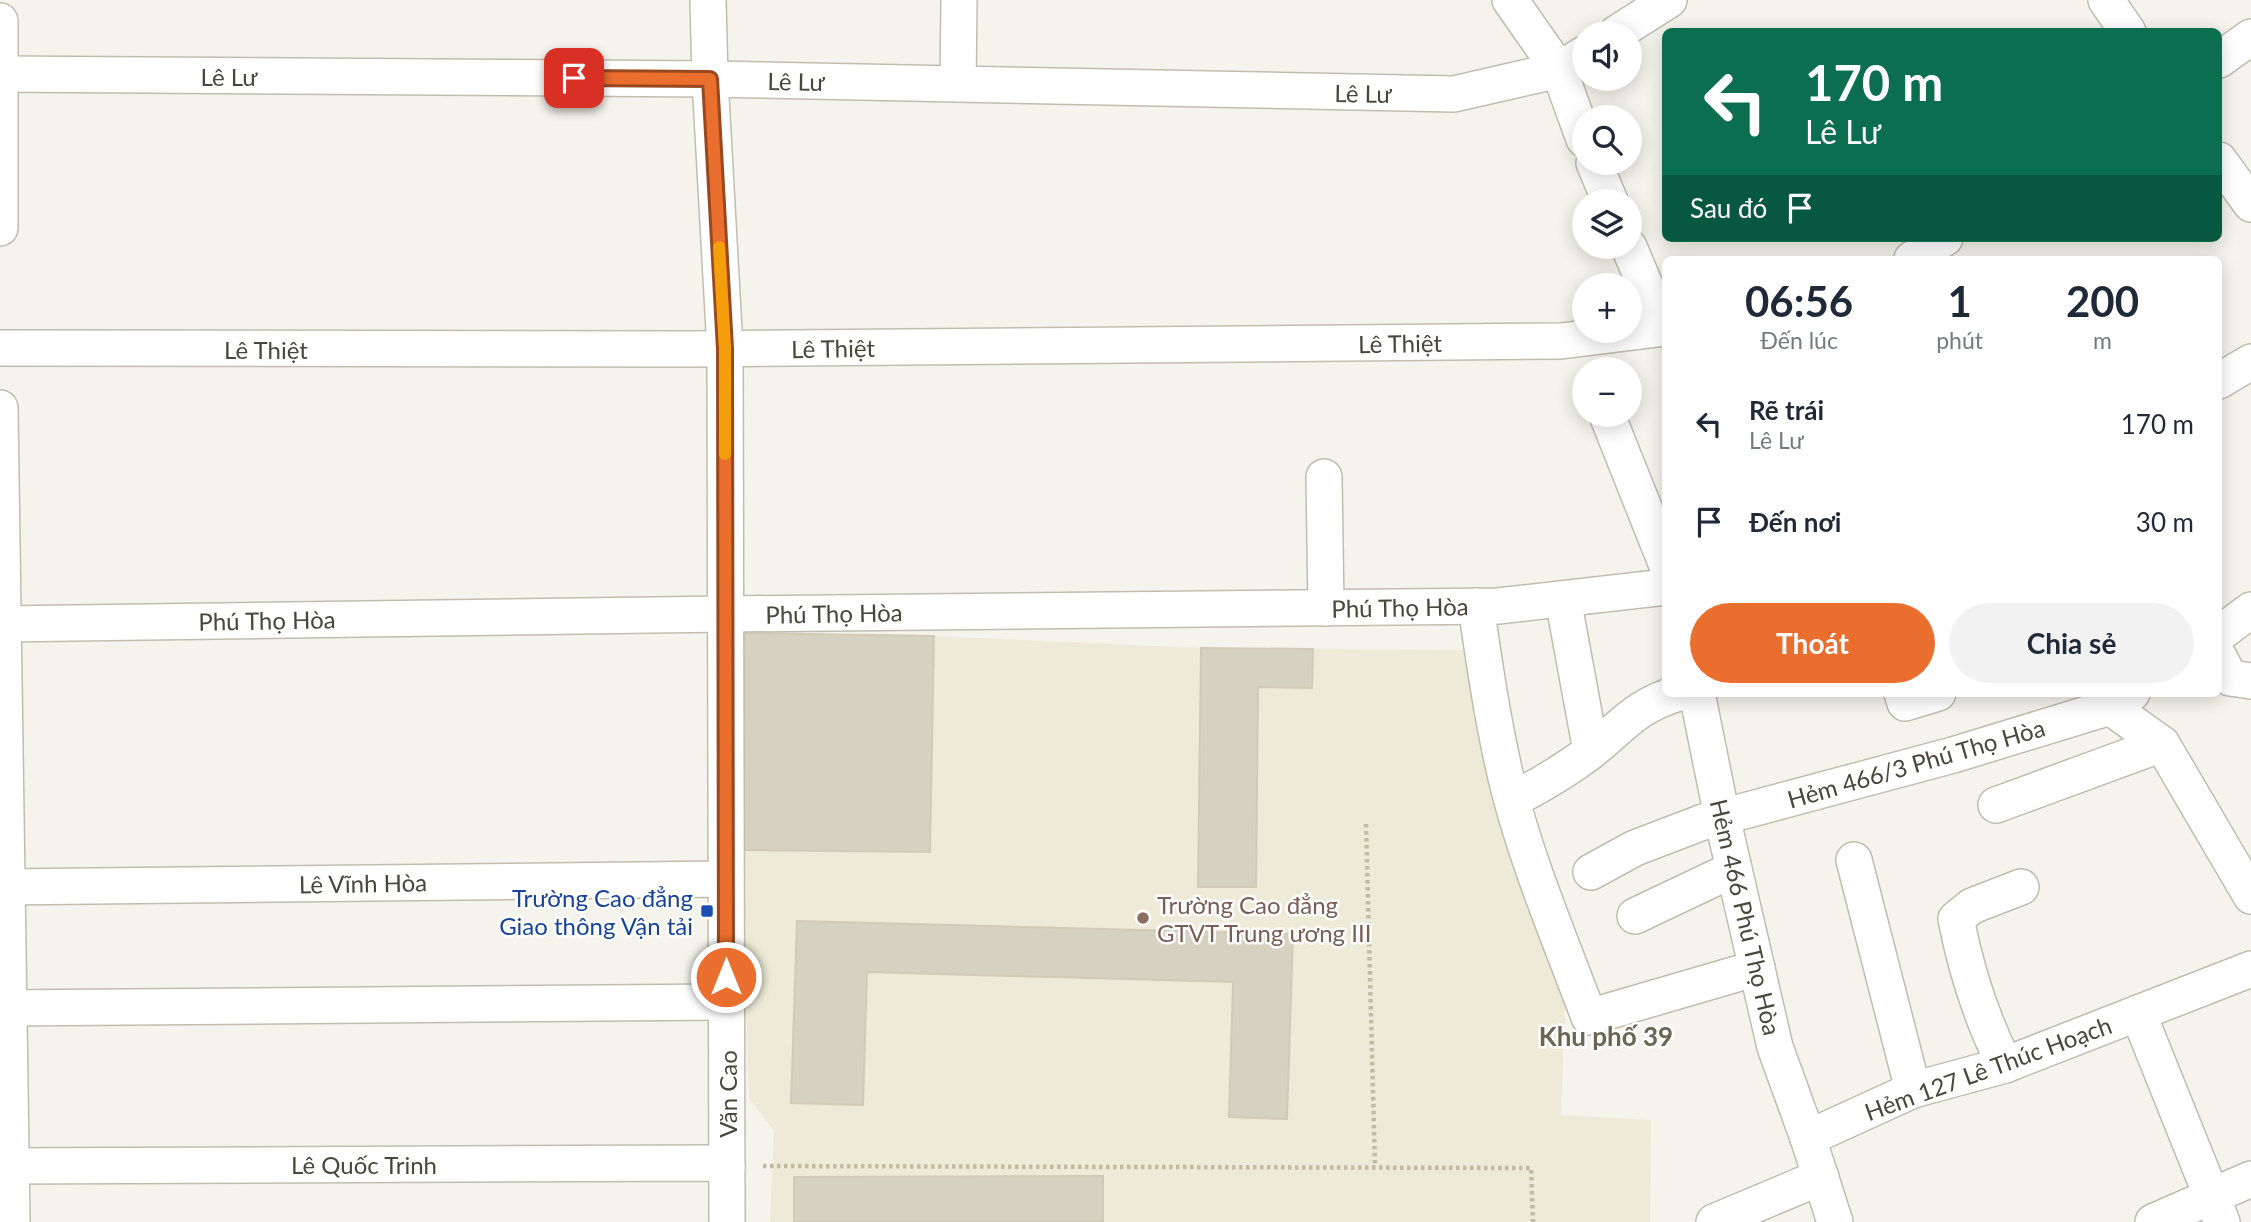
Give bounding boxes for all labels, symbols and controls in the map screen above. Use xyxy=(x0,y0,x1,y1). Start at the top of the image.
map controls xyxy=(1572,21,1642,427)
button: sound xyxy=(1572,21,1642,91)
pin xyxy=(544,48,604,108)
text: 170 m xyxy=(1805,53,1943,111)
icon: left xyxy=(1690,56,1781,147)
icon: arrive xyxy=(555,59,593,97)
street label: Lê Lư xyxy=(200,62,258,91)
street label: Lê Lư xyxy=(767,66,826,96)
street label: Lê Lư xyxy=(1334,78,1393,108)
button: search xyxy=(1572,105,1642,175)
text: Lê Lư xyxy=(1805,112,1881,151)
button: layers xyxy=(1572,189,1642,259)
icon: arrive xyxy=(1781,189,1819,227)
text: Sau đó xyxy=(1690,192,1767,224)
button: + xyxy=(1572,273,1642,343)
text: 06:56 xyxy=(1745,276,1853,326)
text: 1 xyxy=(1947,276,1972,326)
text: 200 xyxy=(2066,276,2139,326)
text: Đến lúc xyxy=(1760,326,1838,354)
text: phút xyxy=(1936,326,1983,354)
text: m xyxy=(2093,326,2112,354)
street label: Lê Thiệt xyxy=(1358,328,1443,358)
street label: Lê Thiệt xyxy=(791,333,876,363)
street label: Lê Thiệt xyxy=(224,335,308,364)
button: − xyxy=(1572,357,1642,427)
text: Rẽ trái xyxy=(1749,394,1824,426)
icon: left xyxy=(1690,405,1728,443)
text: 170 m xyxy=(2121,408,2194,440)
text: Lê Lư xyxy=(1749,426,1804,454)
icon: arrive xyxy=(1690,503,1728,541)
text: Đến nơi xyxy=(1749,506,1841,538)
text: 30 m xyxy=(2136,506,2194,538)
street label: Phú Thọ Hòa xyxy=(1331,591,1469,623)
street label: Phú Thọ Hòa xyxy=(765,597,903,629)
button: Thoát xyxy=(1690,603,1935,683)
button: Chia sẻ xyxy=(1949,603,2194,683)
street label: Phú Thọ Hòa xyxy=(198,604,336,636)
street label: Hẻm 466/3 Phú Thọ Hòa xyxy=(1784,712,2048,814)
street label: Hẻm 466 Phú Thọ Hòa xyxy=(1705,796,1787,1038)
street label: Lê Vĩnh Hòa xyxy=(299,867,427,899)
place label: Trường Cao đẳng Giao thông Vận tải xyxy=(499,883,693,940)
place label: Trường Cao đẳng GTVT Trung ương III xyxy=(1157,890,1371,947)
marker: Trường Cao đẳng Giao thông Vận tải xyxy=(699,903,715,919)
marker: Trường Cao đẳng GTVT Trung ương III xyxy=(1135,910,1151,926)
position arrow xyxy=(689,940,763,1014)
street label: Hẻm 127 Lê Thúc Hoạch xyxy=(1861,1010,2115,1126)
district label: Khu phố 39 xyxy=(1539,1020,1673,1052)
street label: Văn Cao xyxy=(713,1050,742,1138)
street label: Lê Quốc Trinh xyxy=(291,1150,437,1179)

